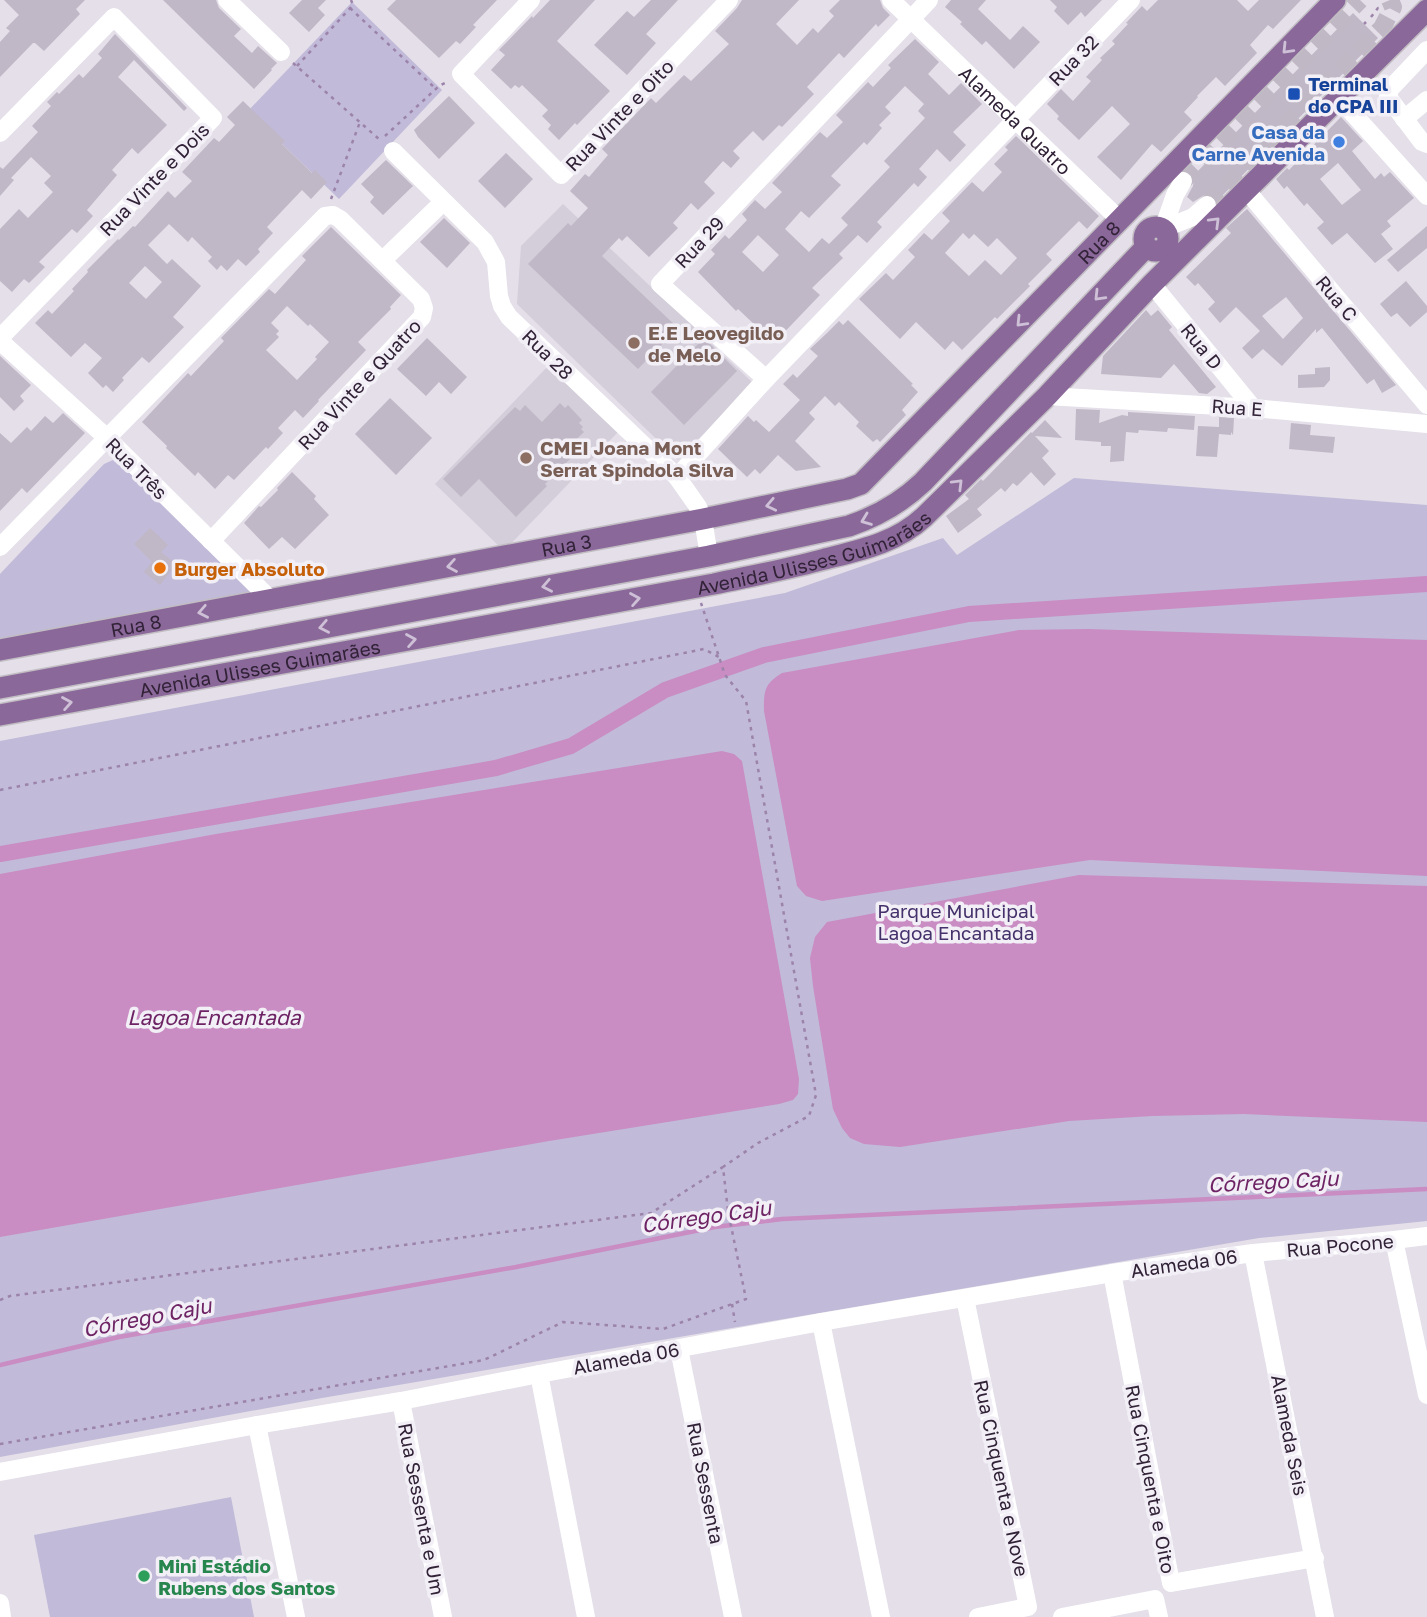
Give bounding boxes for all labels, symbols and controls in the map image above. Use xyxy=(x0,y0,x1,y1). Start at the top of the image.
street label: Rua 32 xyxy=(1043,30,1103,90)
one-way arrow xyxy=(1283,41,1296,54)
street label: Rua Vinte e Oito xyxy=(560,54,678,176)
street label: Alameda Quatro xyxy=(955,61,1077,179)
place label: Terminal do CPA III xyxy=(1308,72,1398,117)
marker: Terminal do CPA III xyxy=(1286,86,1302,102)
street label: Rua Vinte e Dois xyxy=(94,118,214,240)
place label: Casa da Carne Avenida xyxy=(1192,120,1325,165)
marker: Casa da Carne Avenida xyxy=(1331,134,1347,150)
street label: Rua 29 xyxy=(669,211,729,273)
street label: Rua 8 xyxy=(1072,216,1124,268)
one-way arrow xyxy=(1207,218,1220,231)
street label: Rua C xyxy=(1311,271,1363,325)
one-way arrow xyxy=(1095,288,1108,301)
one-way arrow xyxy=(1016,313,1029,326)
street label: Rua Vinte e Quatro xyxy=(293,314,425,454)
street label: Rua D xyxy=(1176,318,1228,374)
place label: E.E Leovegildo de Melo xyxy=(648,321,784,366)
street label: Rua 28 xyxy=(518,324,578,384)
marker: E.E Leovegildo de Melo xyxy=(626,335,642,351)
street label: Rua E xyxy=(1211,394,1263,420)
street label: Rua Três xyxy=(101,432,173,504)
place label: CMEI Joana Mont Serrat Spindola Silva xyxy=(540,436,734,481)
marker: CMEI Joana Mont Serrat Spindola Silva xyxy=(518,450,534,466)
one-way arrow xyxy=(949,480,962,493)
one-way arrow xyxy=(765,496,777,511)
street label: Avenida Ulisses Guimarães xyxy=(695,505,935,598)
one-way arrow xyxy=(860,511,872,525)
street label: Rua 3 xyxy=(539,529,593,560)
place label: Burger Absoluto xyxy=(174,557,325,580)
one-way arrow xyxy=(446,557,458,572)
marker: Burger Absoluto xyxy=(152,560,168,576)
one-way arrow xyxy=(541,577,553,592)
one-way arrow xyxy=(629,592,641,607)
one-way arrow xyxy=(197,604,209,619)
street label: Rua 8 xyxy=(108,609,163,641)
one-way arrow xyxy=(318,619,330,634)
one-way arrow xyxy=(405,633,417,648)
street label: Avenida Ulisses Guimarães xyxy=(137,634,382,701)
one-way arrow xyxy=(61,696,73,711)
park label: Parque Municipal Lagoa Encantada xyxy=(877,899,1035,944)
water label: Lagoa Encantada xyxy=(127,1004,302,1030)
water label: Córrego Caju xyxy=(1207,1165,1340,1197)
water label: Córrego Caju xyxy=(640,1194,774,1238)
street label: Rua Pocone xyxy=(1285,1229,1395,1261)
street label: Alameda 06 xyxy=(1129,1244,1239,1282)
water label: Córrego Caju xyxy=(80,1292,215,1342)
street label: Alameda 06 xyxy=(571,1337,681,1379)
street label: Alameda Seis xyxy=(1267,1373,1313,1497)
street label: Rua Cinquenta e Nove xyxy=(970,1378,1034,1578)
street label: Rua Cinquenta e Oito xyxy=(1121,1383,1181,1575)
street label: Rua Sessenta xyxy=(683,1420,729,1546)
street label: Rua Sessenta e Um xyxy=(394,1421,450,1597)
place label: Mini Estádio Rubens dos Santos xyxy=(158,1554,336,1599)
marker: Mini Estádio Rubens dos Santos xyxy=(136,1568,152,1584)

